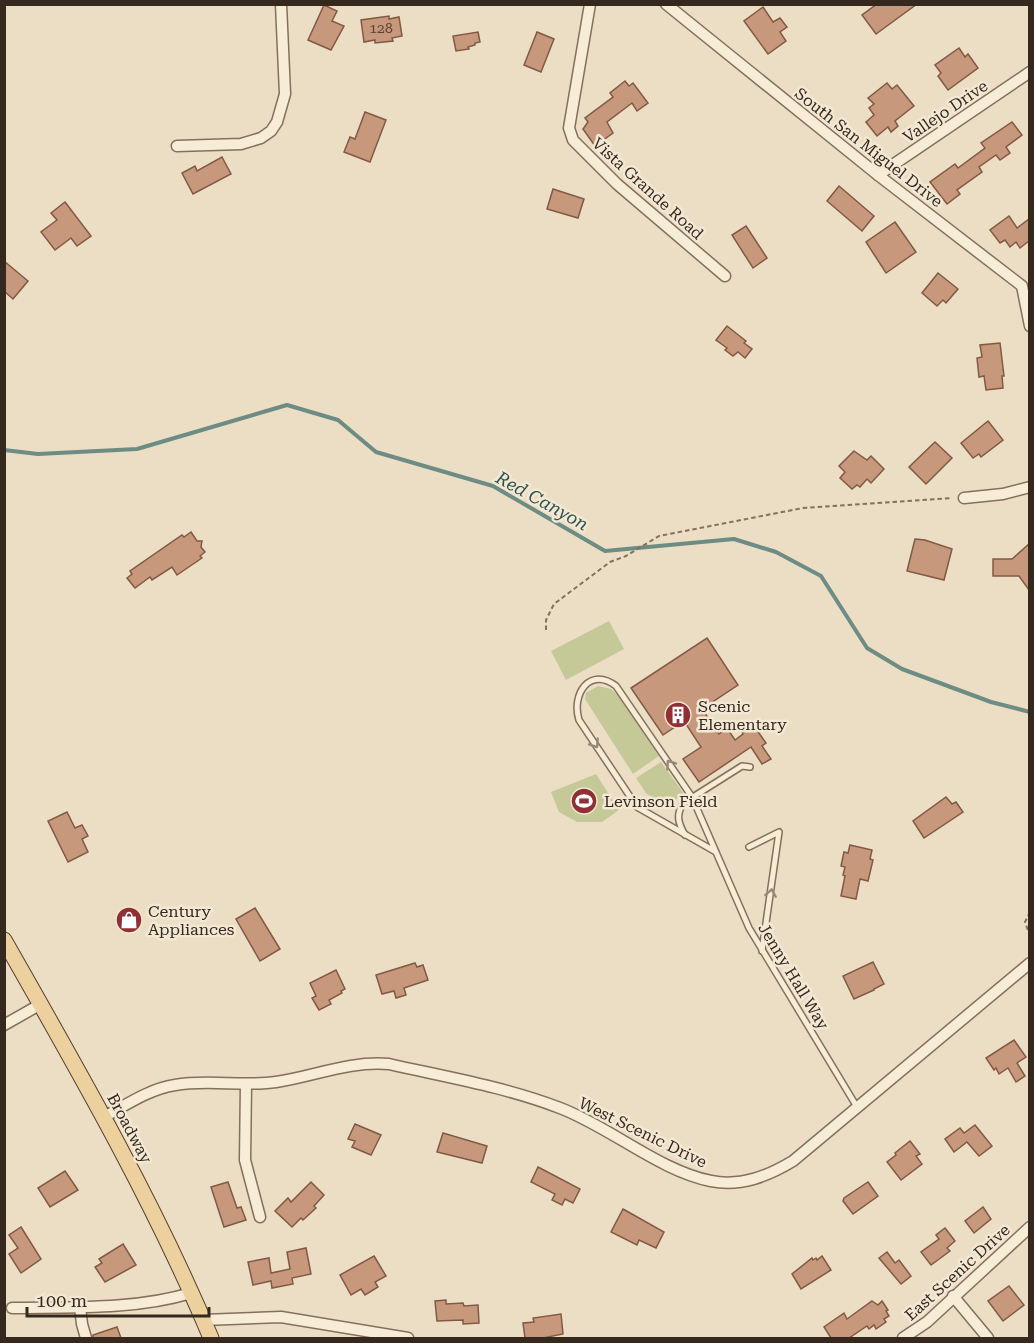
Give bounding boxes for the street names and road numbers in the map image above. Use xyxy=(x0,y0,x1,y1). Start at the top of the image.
street label: Vallejo Drive xyxy=(899,76,991,147)
street label: South San Miguel Drive xyxy=(791,84,947,211)
street label: Vista Grande Road xyxy=(588,133,707,243)
street label: Jenny Hall Way xyxy=(754,920,833,1033)
street label: Broadway xyxy=(103,1090,156,1167)
street label: West Scenic Drive xyxy=(576,1093,710,1172)
street label: East Scenic Drive xyxy=(901,1220,1014,1325)

